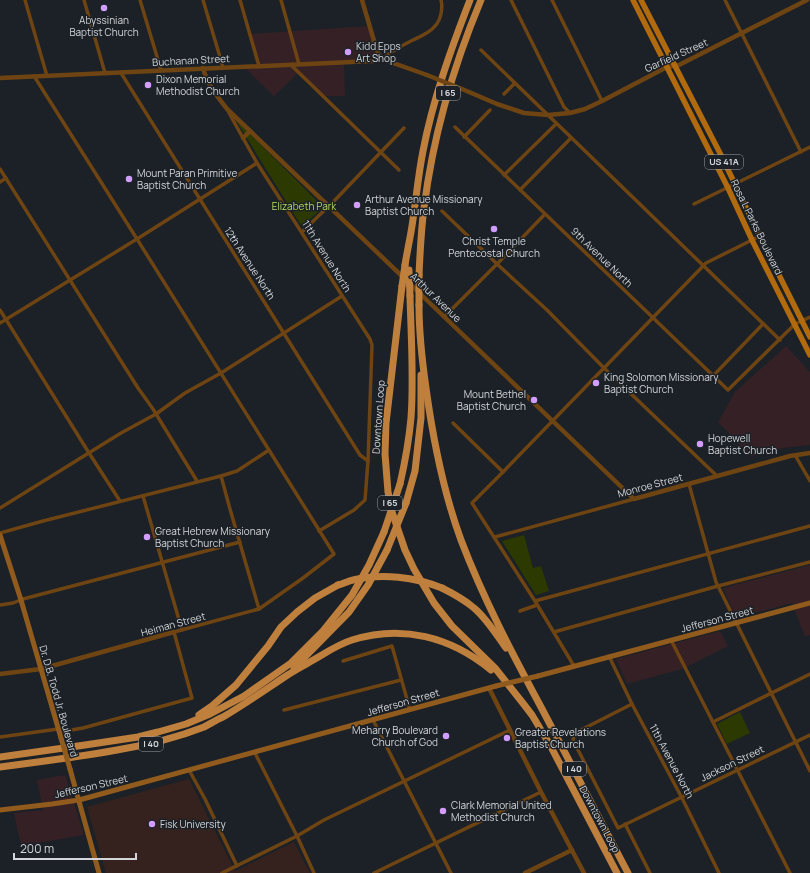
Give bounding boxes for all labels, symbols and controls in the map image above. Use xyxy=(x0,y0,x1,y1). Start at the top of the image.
marker: Abyssinian Baptist Church xyxy=(99,3,109,13)
place label: Abyssinian Baptist Church xyxy=(69,13,139,39)
street label: Garfield Street xyxy=(642,35,710,75)
place label: Kidd Epps Art Shop xyxy=(356,39,401,65)
marker: Kidd Epps Art Shop xyxy=(343,47,353,57)
street label: Buchanan Street xyxy=(152,51,230,69)
place label: Dixon Memorial Methodist Church xyxy=(156,72,240,98)
marker: Dixon Memorial Methodist Church xyxy=(143,80,153,90)
road number: I 65 xyxy=(436,86,460,100)
road number: US 41A xyxy=(705,155,743,169)
place label: Mount Paran Primitive Baptist Church xyxy=(137,166,237,192)
marker: Mount Paran Primitive Baptist Church xyxy=(124,174,134,184)
street label: Rosa L Parks Boulevard xyxy=(728,177,786,277)
place label: Arthur Avenue Missionary Baptist Church xyxy=(365,192,483,218)
park label: Elizabeth Park xyxy=(272,199,337,213)
marker: Arthur Avenue Missionary Baptist Church xyxy=(352,200,362,210)
street label: 11th Avenue North xyxy=(299,217,355,295)
street label: 12th Avenue North xyxy=(221,224,279,302)
marker: Christ Temple Pentecostal Church xyxy=(489,224,499,234)
street label: 9th Avenue North xyxy=(568,224,636,290)
place label: Christ Temple Pentecostal Church xyxy=(448,234,540,260)
street label: Arthur Avenue xyxy=(408,269,465,325)
place label: King Solomon Missionary Baptist Church xyxy=(604,370,719,396)
marker: King Solomon Missionary Baptist Church xyxy=(591,378,601,388)
street label: Downtown Loop xyxy=(368,380,388,454)
place label: Mount Bethel Baptist Church xyxy=(457,387,526,413)
marker: Mount Bethel Baptist Church xyxy=(529,395,539,405)
place label: Hopewell Baptist Church xyxy=(708,431,777,457)
marker: Hopewell Baptist Church xyxy=(695,439,705,449)
street label: Monroe Street xyxy=(616,470,684,500)
road number: I 65 xyxy=(378,496,402,510)
place label: Great Hebrew Missionary Baptist Church xyxy=(155,524,271,550)
marker: Great Hebrew Missionary Baptist Church xyxy=(142,532,152,542)
street label: Jefferson Street xyxy=(679,603,755,635)
street label: Heiman Street xyxy=(139,609,207,639)
street label: Dr. D.B. Todd Jr. Boulevard xyxy=(36,643,82,759)
street label: Jefferson Street xyxy=(365,685,441,719)
street label: 11th Avenue North xyxy=(647,721,698,801)
place label: Meharry Boulevard Church of God xyxy=(352,723,438,749)
place label: Greater Revelations Baptist Church xyxy=(515,725,606,751)
marker: Meharry Boulevard Church of God xyxy=(441,731,451,741)
marker: Greater Revelations Baptist Church xyxy=(502,733,512,743)
road number: I 40 xyxy=(139,737,163,751)
street label: Jackson Street xyxy=(698,742,766,784)
road number: I 40 xyxy=(562,762,586,776)
street label: Jefferson Street xyxy=(53,771,129,801)
street label: Downtown Loop xyxy=(576,783,624,855)
place label: Clark Memorial United Methodist Church xyxy=(451,798,552,824)
marker: Clark Memorial United Methodist Church xyxy=(438,806,448,816)
place label: Fisk University xyxy=(160,817,226,831)
marker: Fisk University xyxy=(147,819,157,829)
scale bar xyxy=(14,835,136,861)
text: 200 m xyxy=(20,840,54,857)

